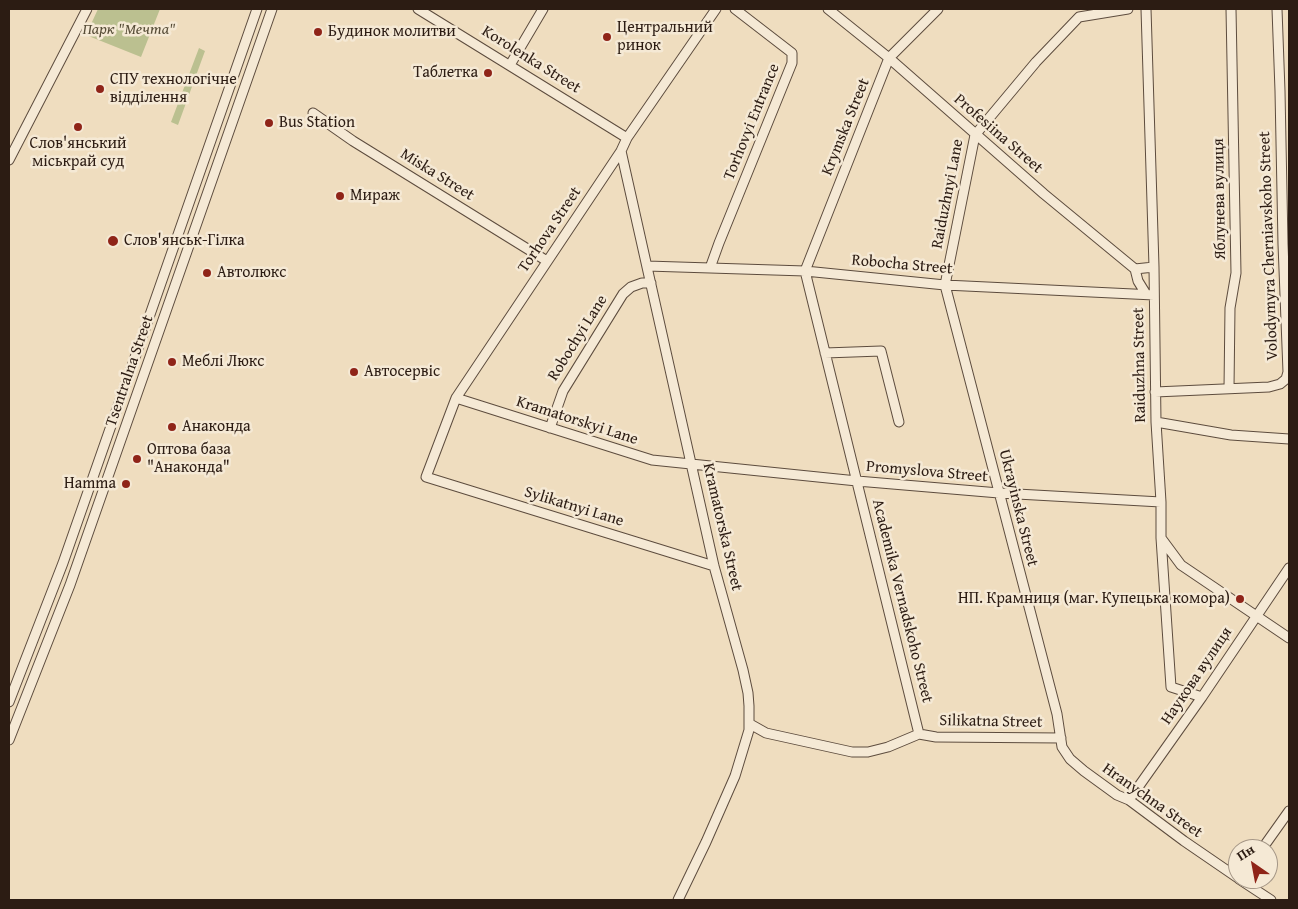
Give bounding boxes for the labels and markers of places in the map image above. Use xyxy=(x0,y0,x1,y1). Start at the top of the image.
place label: Центральний ринок xyxy=(617,18,713,56)
place label: Будинок молитви xyxy=(328,22,456,42)
marker: Будинок молитви xyxy=(312,26,324,38)
marker: Центральний ринок xyxy=(601,31,613,43)
place label: Таблетка xyxy=(413,63,478,83)
marker: Таблетка xyxy=(482,67,494,79)
place label: СПУ технологічне відділення xyxy=(110,70,237,108)
marker: СПУ технологічне відділення xyxy=(94,83,106,95)
place label: Bus Station xyxy=(279,113,355,133)
marker: Bus Station xyxy=(263,117,275,129)
marker: Слов'янський міськрай суд xyxy=(72,121,84,133)
place label: Слов'янський міськрай суд xyxy=(29,134,127,172)
place label: Мираж xyxy=(350,186,400,206)
marker: Мираж xyxy=(334,190,346,202)
place label: Слов'янськ-Гілка xyxy=(124,231,245,251)
marker: Слов'янськ-Гілка xyxy=(106,234,120,248)
place label: Автолюкс xyxy=(217,263,286,283)
marker: Автолюкс xyxy=(201,267,213,279)
place label: Меблі Люкс xyxy=(182,352,264,372)
marker: Меблі Люкс xyxy=(166,356,178,368)
place label: Автосервіс xyxy=(364,362,440,382)
marker: Автосервіс xyxy=(348,366,360,378)
place label: Анаконда xyxy=(182,417,251,437)
marker: Анаконда xyxy=(166,421,178,433)
place label: Оптова база "Анаконда" xyxy=(147,440,231,478)
marker: Оптова база "Анаконда" xyxy=(131,453,143,465)
place label: Hamma xyxy=(64,474,116,494)
marker: Hamma xyxy=(120,478,132,490)
place label: НП. Крамниця (маг. Купецька комора) xyxy=(958,589,1230,609)
marker: НП. Крамниця (маг. Купецька комора) xyxy=(1234,593,1246,605)

